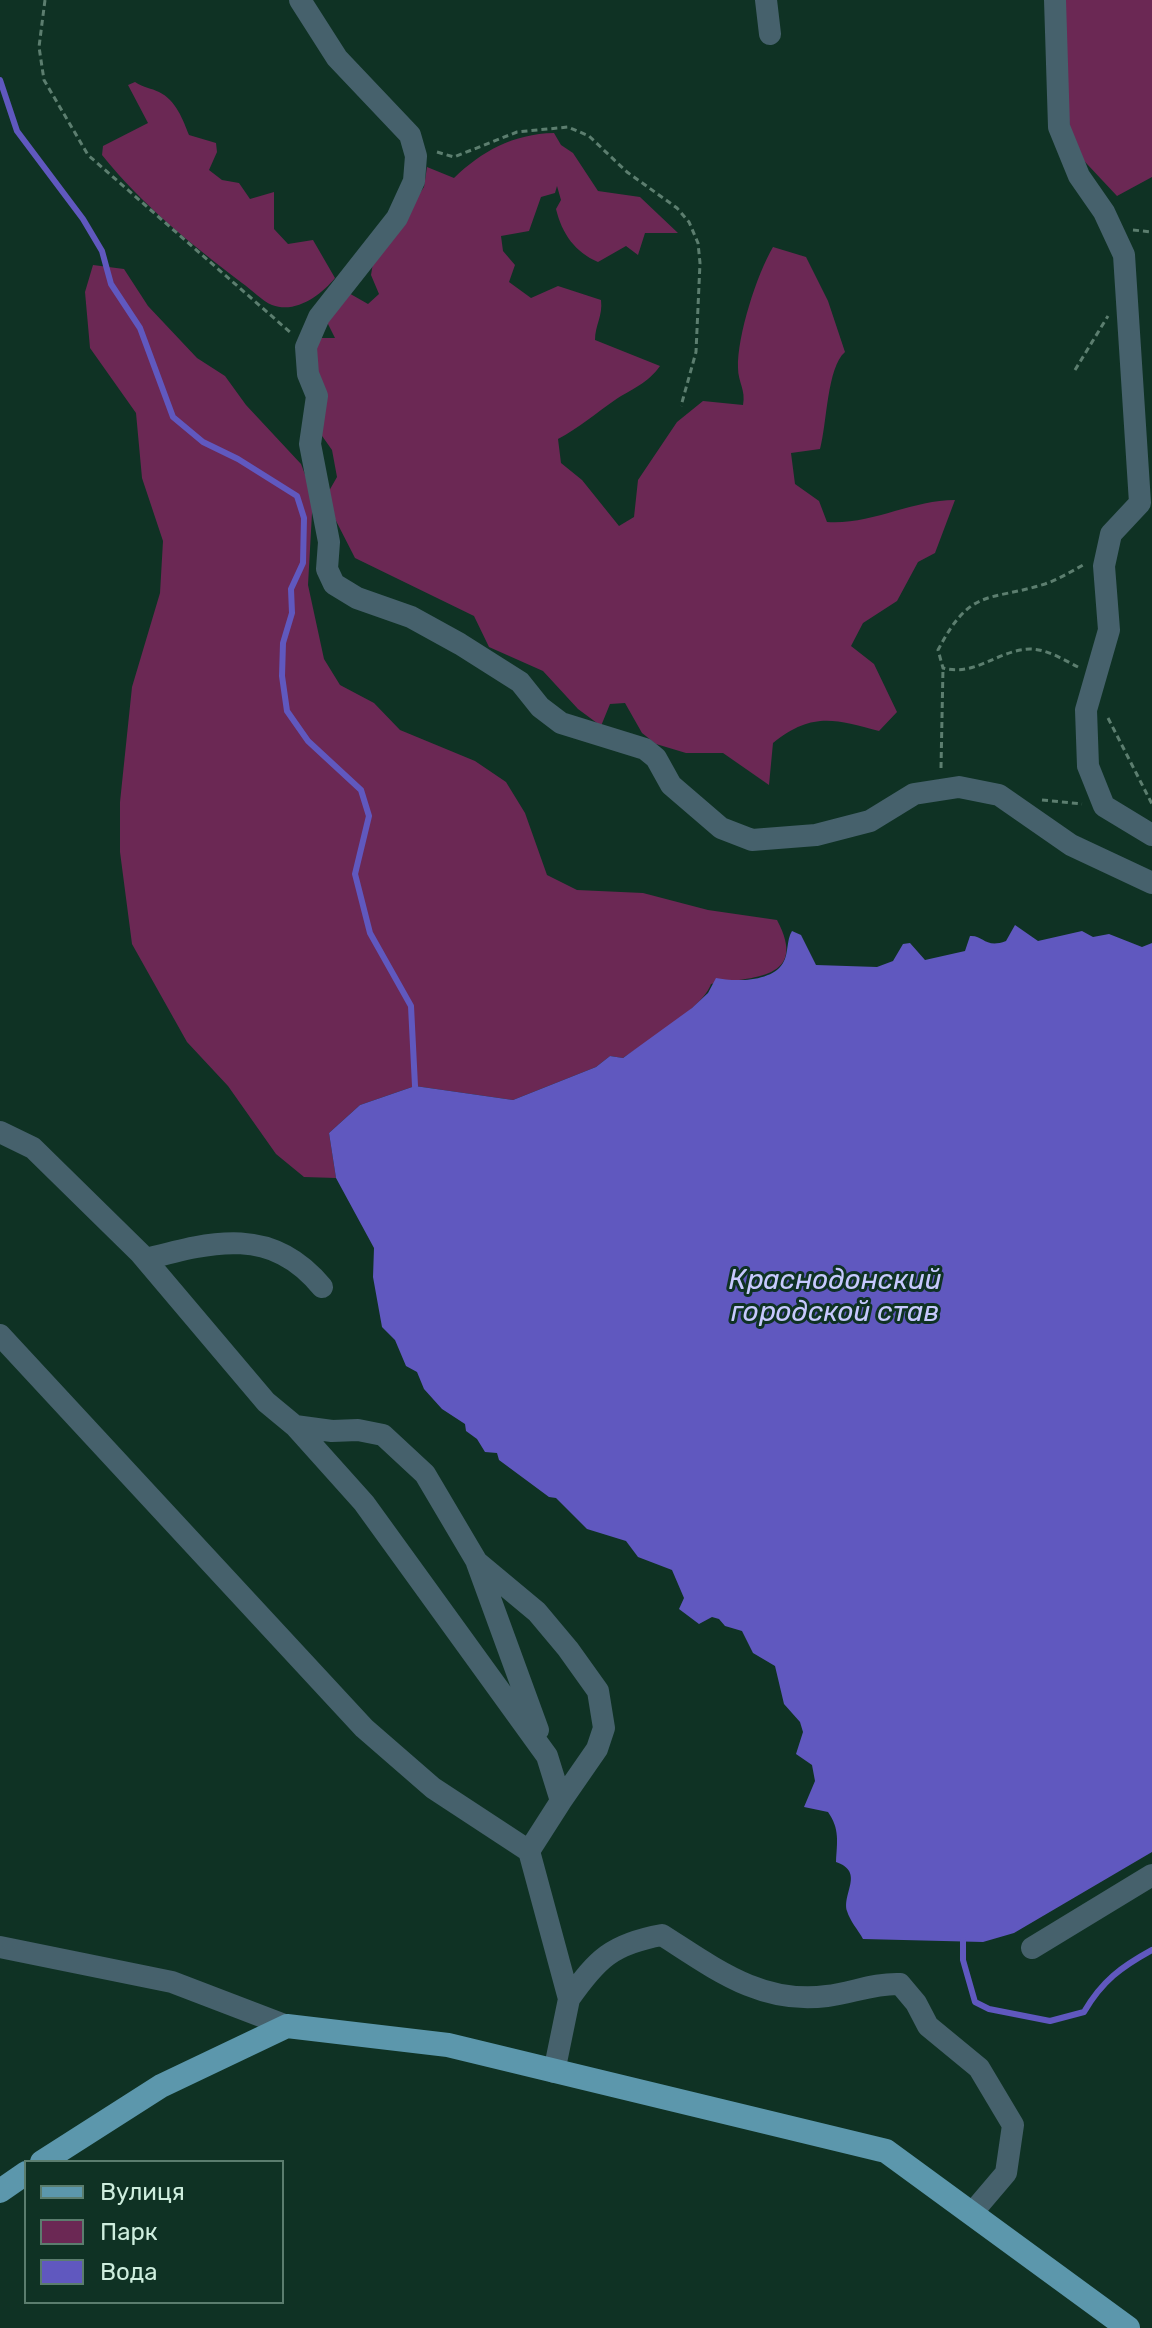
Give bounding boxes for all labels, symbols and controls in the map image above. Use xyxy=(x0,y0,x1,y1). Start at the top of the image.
water label: Краснодонский городской став xyxy=(728,1264,942,1330)
legend xyxy=(24,2160,284,2304)
text: Вулиця xyxy=(100,2178,185,2206)
text: Парк xyxy=(100,2218,158,2246)
text: Вода xyxy=(100,2258,157,2286)

